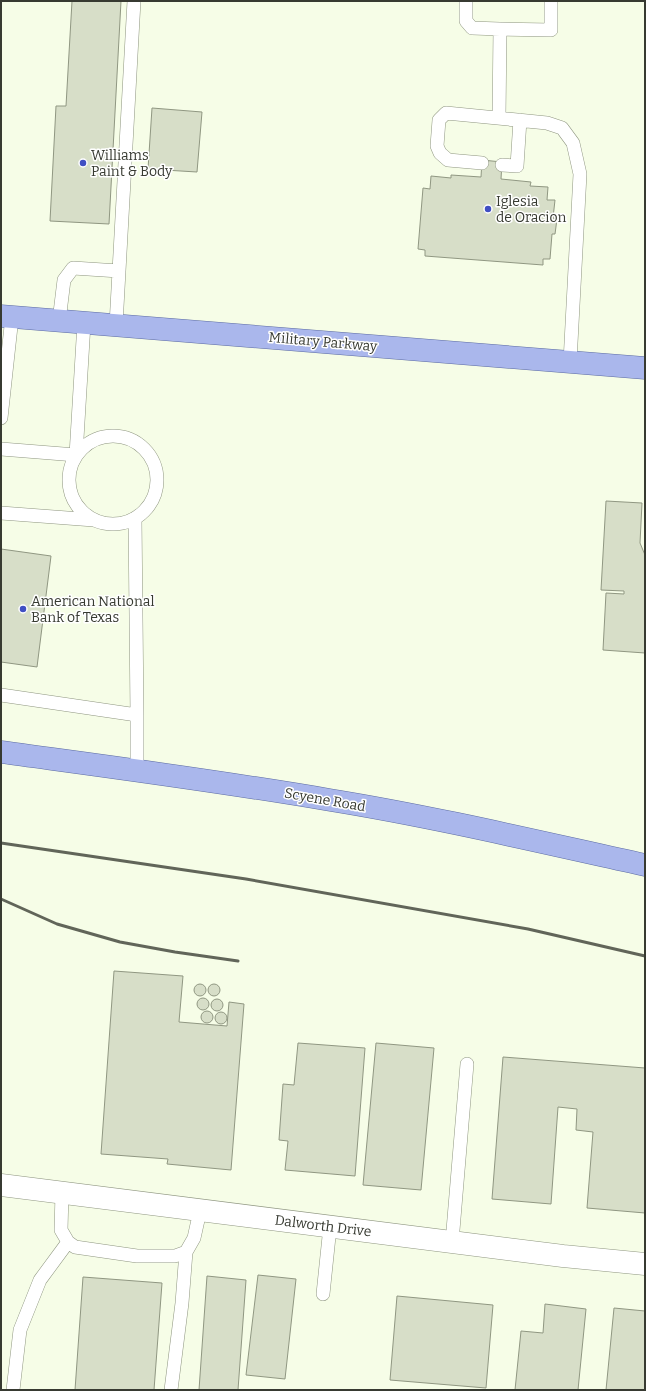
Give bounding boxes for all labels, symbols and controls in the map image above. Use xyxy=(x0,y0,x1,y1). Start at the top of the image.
place label: Williams Paint & Body xyxy=(91,147,173,180)
marker: Williams Paint & Body xyxy=(78,158,88,168)
place label: Iglesia de Oracion xyxy=(496,193,567,226)
marker: Iglesia de Oracion xyxy=(483,204,493,214)
street label: Military Parkway xyxy=(268,329,379,355)
place label: American National Bank of Texas xyxy=(31,593,154,626)
marker: American National Bank of Texas xyxy=(18,604,28,614)
street label: Scyene Road xyxy=(283,784,367,816)
street label: Dalworth Drive xyxy=(274,1212,372,1240)

